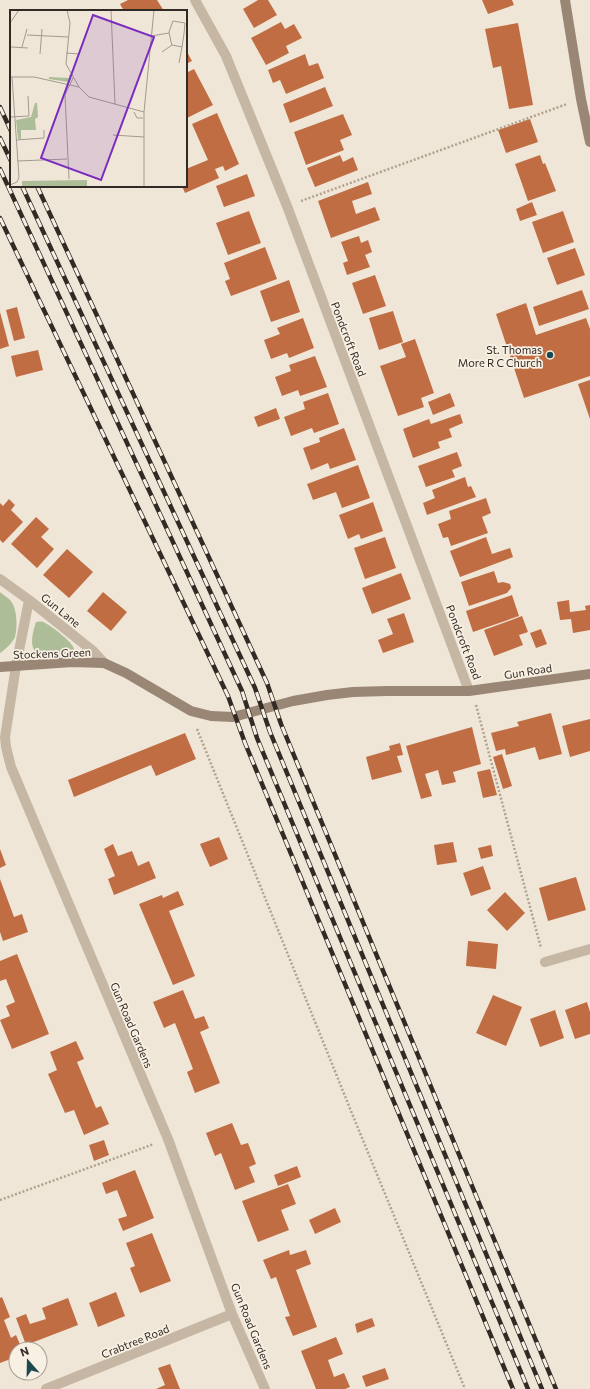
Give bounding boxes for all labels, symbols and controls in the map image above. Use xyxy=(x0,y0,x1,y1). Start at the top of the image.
inset map xyxy=(10,10,187,187)
street label: Pondcroft Road xyxy=(329,300,369,378)
place label: St. Thomas More R C Church xyxy=(458,343,542,369)
marker: St. Thomas More R C Church xyxy=(545,350,555,360)
street label: Gun Lane xyxy=(39,590,83,630)
street label: Pondcroft Road xyxy=(444,603,484,681)
street label: Stockens Green xyxy=(13,645,91,661)
street label: Gun Road xyxy=(503,661,553,681)
street label: Gun Road Gardens xyxy=(108,980,156,1070)
street label: Gun Road Gardens xyxy=(229,1281,275,1371)
street label: Crabtree Road xyxy=(99,1321,171,1361)
north arrow xyxy=(8,1341,48,1381)
text: N xyxy=(18,1344,31,1359)

